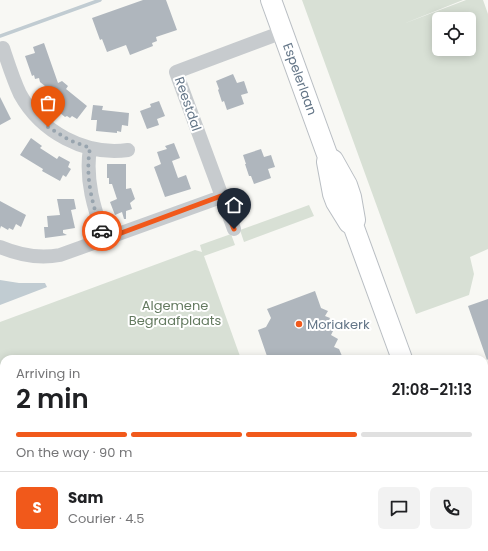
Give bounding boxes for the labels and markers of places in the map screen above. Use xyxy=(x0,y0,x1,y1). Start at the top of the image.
pin xyxy=(31,86,65,127)
pin xyxy=(217,188,251,229)
place label: Moriakerk xyxy=(307,315,370,334)
marker: Moriakerk xyxy=(294,319,304,329)

